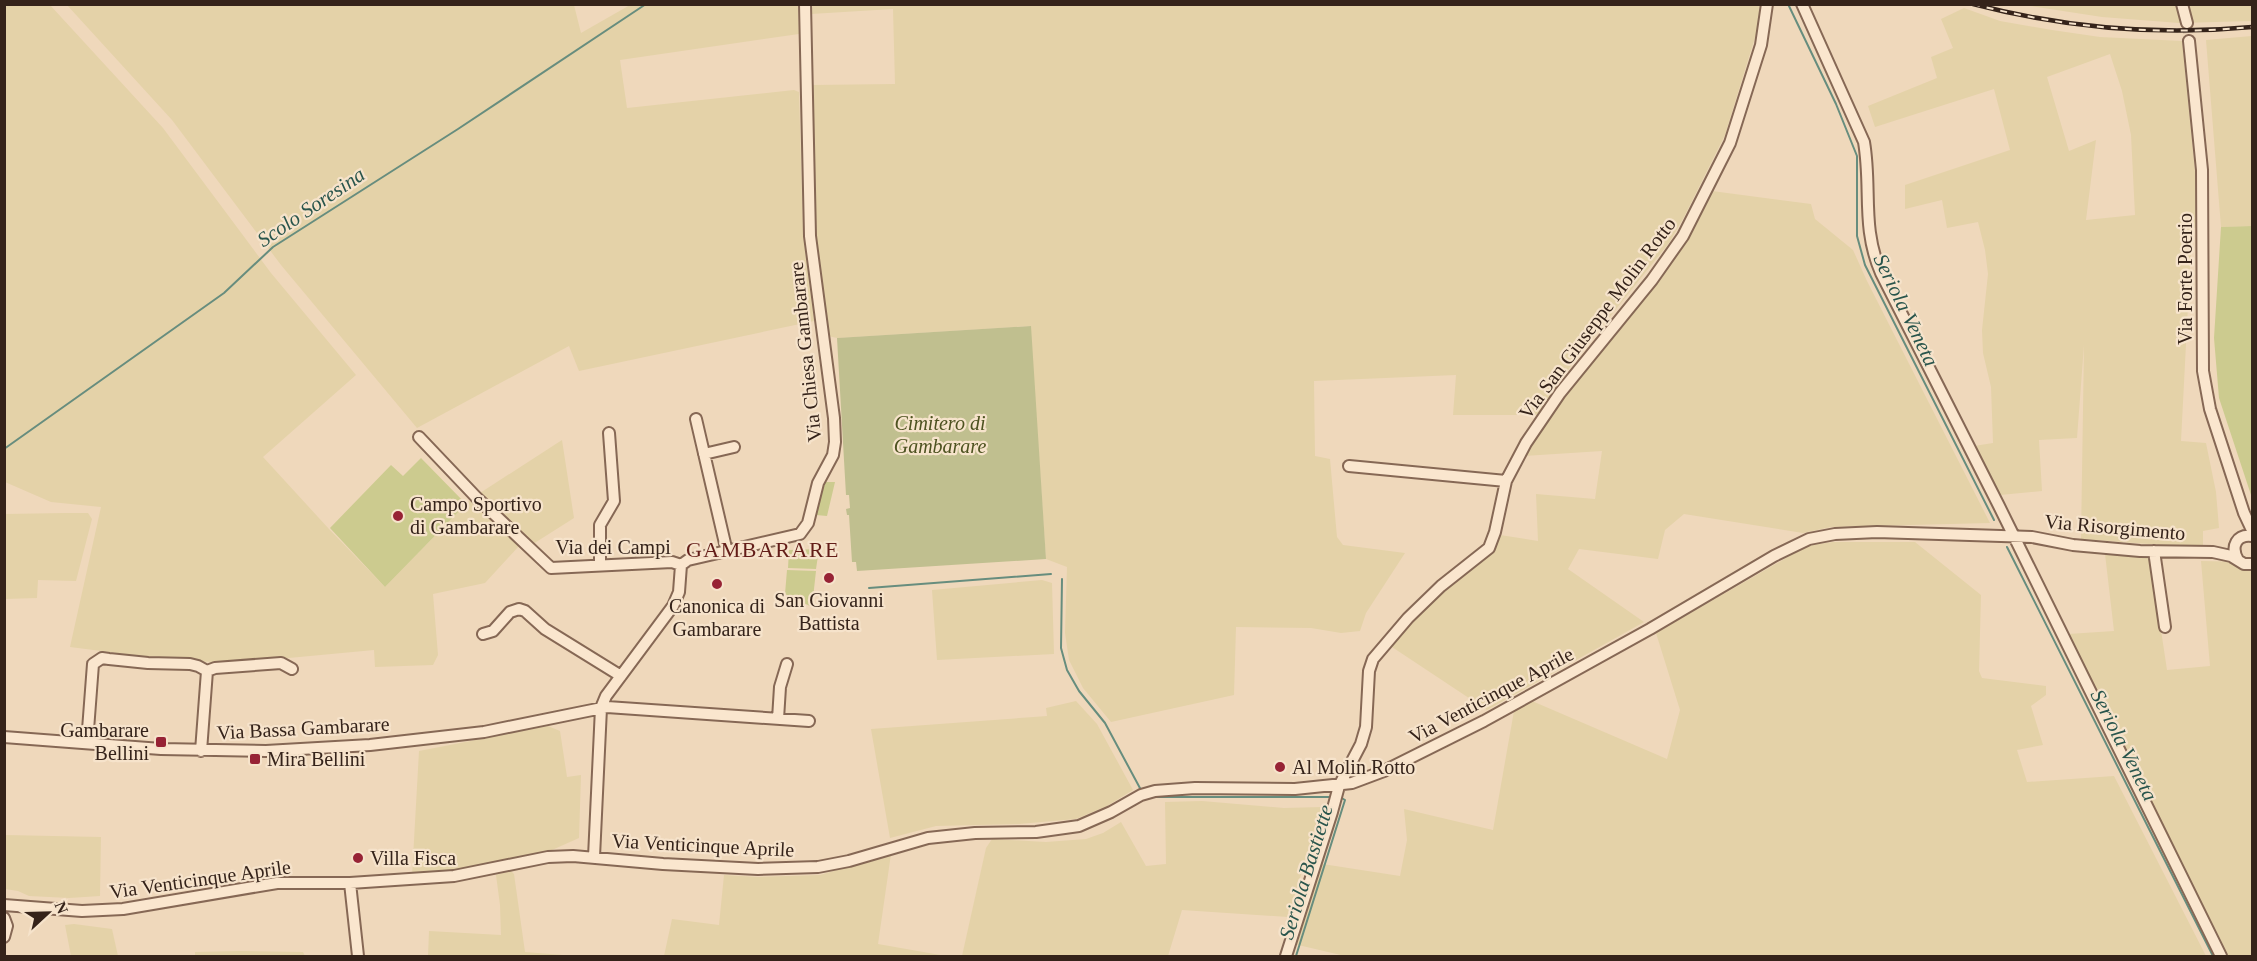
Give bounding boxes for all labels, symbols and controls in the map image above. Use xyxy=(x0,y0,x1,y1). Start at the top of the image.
water label: Scolo Soresina xyxy=(253,162,369,252)
street label: Via San Giuseppe Molin Rotto xyxy=(1514,213,1681,424)
street label: Via Forte Poerio xyxy=(2174,213,2196,345)
water label: Seriola Veneta xyxy=(1868,250,1944,370)
street label: Via Chiesa Gambarare xyxy=(785,261,825,443)
park label: Cimitero di Gambarare xyxy=(894,412,986,457)
place label: Campo Sportivo di Gambarare xyxy=(410,493,542,538)
marker: Campo Sportivo di Gambarare xyxy=(391,509,405,523)
street label: Via Risorgimento xyxy=(2044,510,2186,545)
street label: Via dei Campi xyxy=(555,536,671,559)
district label: GAMBARARE xyxy=(686,537,840,562)
marker: San Giovanni Battista xyxy=(822,571,836,585)
marker: Canonica di Gambarare xyxy=(710,577,724,591)
place label: San Giovanni Battista xyxy=(774,589,884,634)
place label: Canonica di Gambarare xyxy=(669,595,765,640)
street label: Via Venticinque Aprile xyxy=(1405,642,1577,749)
water label: Seriola Veneta xyxy=(2086,685,2162,805)
street label: Via Bassa Gambarare xyxy=(216,712,390,744)
place label: Gambarare Bellini xyxy=(60,719,149,764)
marker: Gambarare Bellini xyxy=(154,735,168,749)
place label: Mira Bellini xyxy=(267,748,366,770)
marker: Mira Bellini xyxy=(248,752,262,766)
place label: Al Molin Rotto xyxy=(1292,756,1415,778)
marker: Al Molin Rotto xyxy=(1273,760,1287,774)
water label: Seriola Bastiette xyxy=(1274,802,1338,942)
street label: Via Venticinque Aprile xyxy=(611,829,795,862)
place label: Villa Fisca xyxy=(370,847,456,869)
marker: Villa Fisca xyxy=(351,851,365,865)
street label: Via Venticinque Aprile xyxy=(108,855,292,904)
north arrow xyxy=(18,883,78,943)
text: N xyxy=(51,899,72,917)

